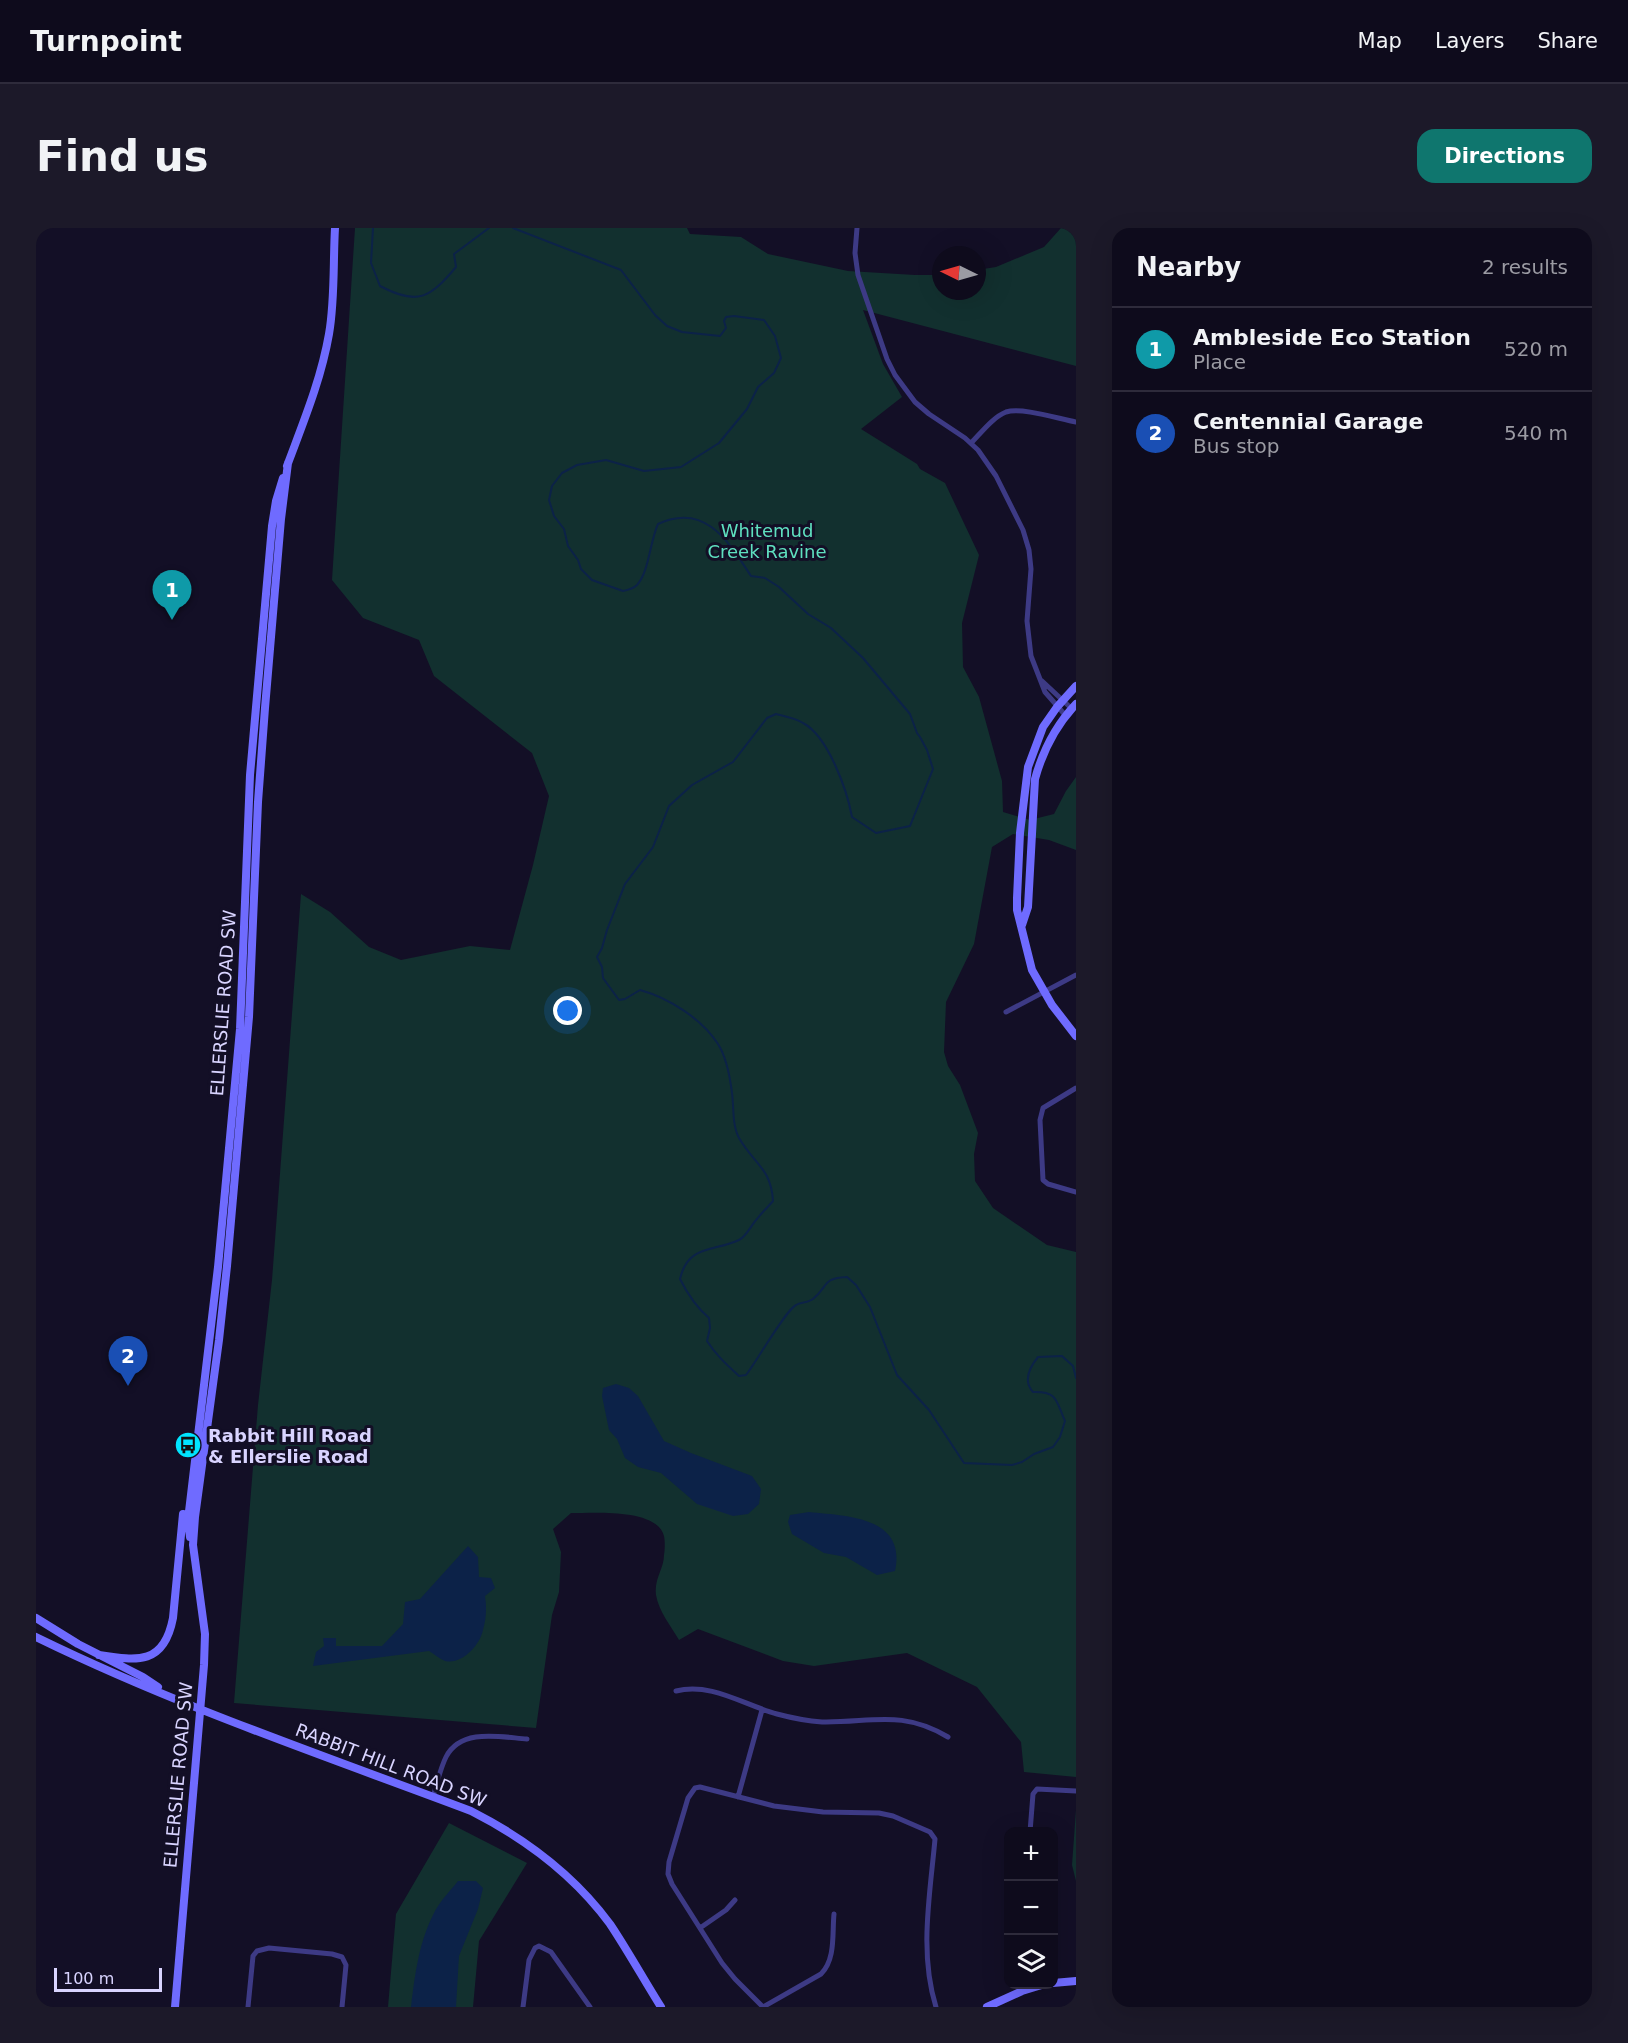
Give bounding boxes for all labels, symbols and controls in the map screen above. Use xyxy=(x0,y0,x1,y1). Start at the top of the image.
text: Turnpoint xyxy=(30,25,182,58)
text: Map xyxy=(1358,29,1402,53)
text: Layers xyxy=(1435,29,1504,53)
text: Share xyxy=(1537,29,1598,53)
button: Directions xyxy=(1417,129,1592,183)
text: Find us xyxy=(36,132,209,181)
north arrow xyxy=(932,246,986,300)
text: Nearby xyxy=(1136,252,1241,282)
text: 2 results xyxy=(1482,255,1568,279)
text: Ambleside Eco Station xyxy=(1193,325,1471,350)
text: 1 xyxy=(1149,337,1162,361)
text: 520 m xyxy=(1504,337,1568,361)
text: Place xyxy=(1193,350,1246,374)
text: Centennial Garage xyxy=(1193,409,1423,434)
text: 2 xyxy=(1149,421,1162,445)
text: 540 m xyxy=(1504,421,1568,445)
text: Bus stop xyxy=(1193,434,1279,458)
park label: Whitemud Creek Ravine xyxy=(707,520,827,562)
pin: 1 xyxy=(152,570,192,620)
street label: ELLERSLIE ROAD SW xyxy=(206,909,240,1097)
your location xyxy=(553,996,582,1025)
pin: 2 xyxy=(108,1336,148,1386)
place label: Rabbit Hill Road & Ellerslie Road xyxy=(208,1425,372,1467)
bus stop icon: Rabbit Hill Road & Ellerslie Road xyxy=(173,1430,203,1460)
street label: ELLERSLIE ROAD SW xyxy=(159,1681,197,1869)
street label: RABBIT HILL ROAD SW xyxy=(293,1719,490,1811)
map controls xyxy=(1004,1827,1058,1989)
button: + xyxy=(1004,1827,1058,1881)
button: − xyxy=(1004,1881,1058,1935)
button: layers xyxy=(1004,1935,1058,1989)
scale bar xyxy=(54,1965,162,1992)
text: 100 m xyxy=(63,1969,114,1988)

